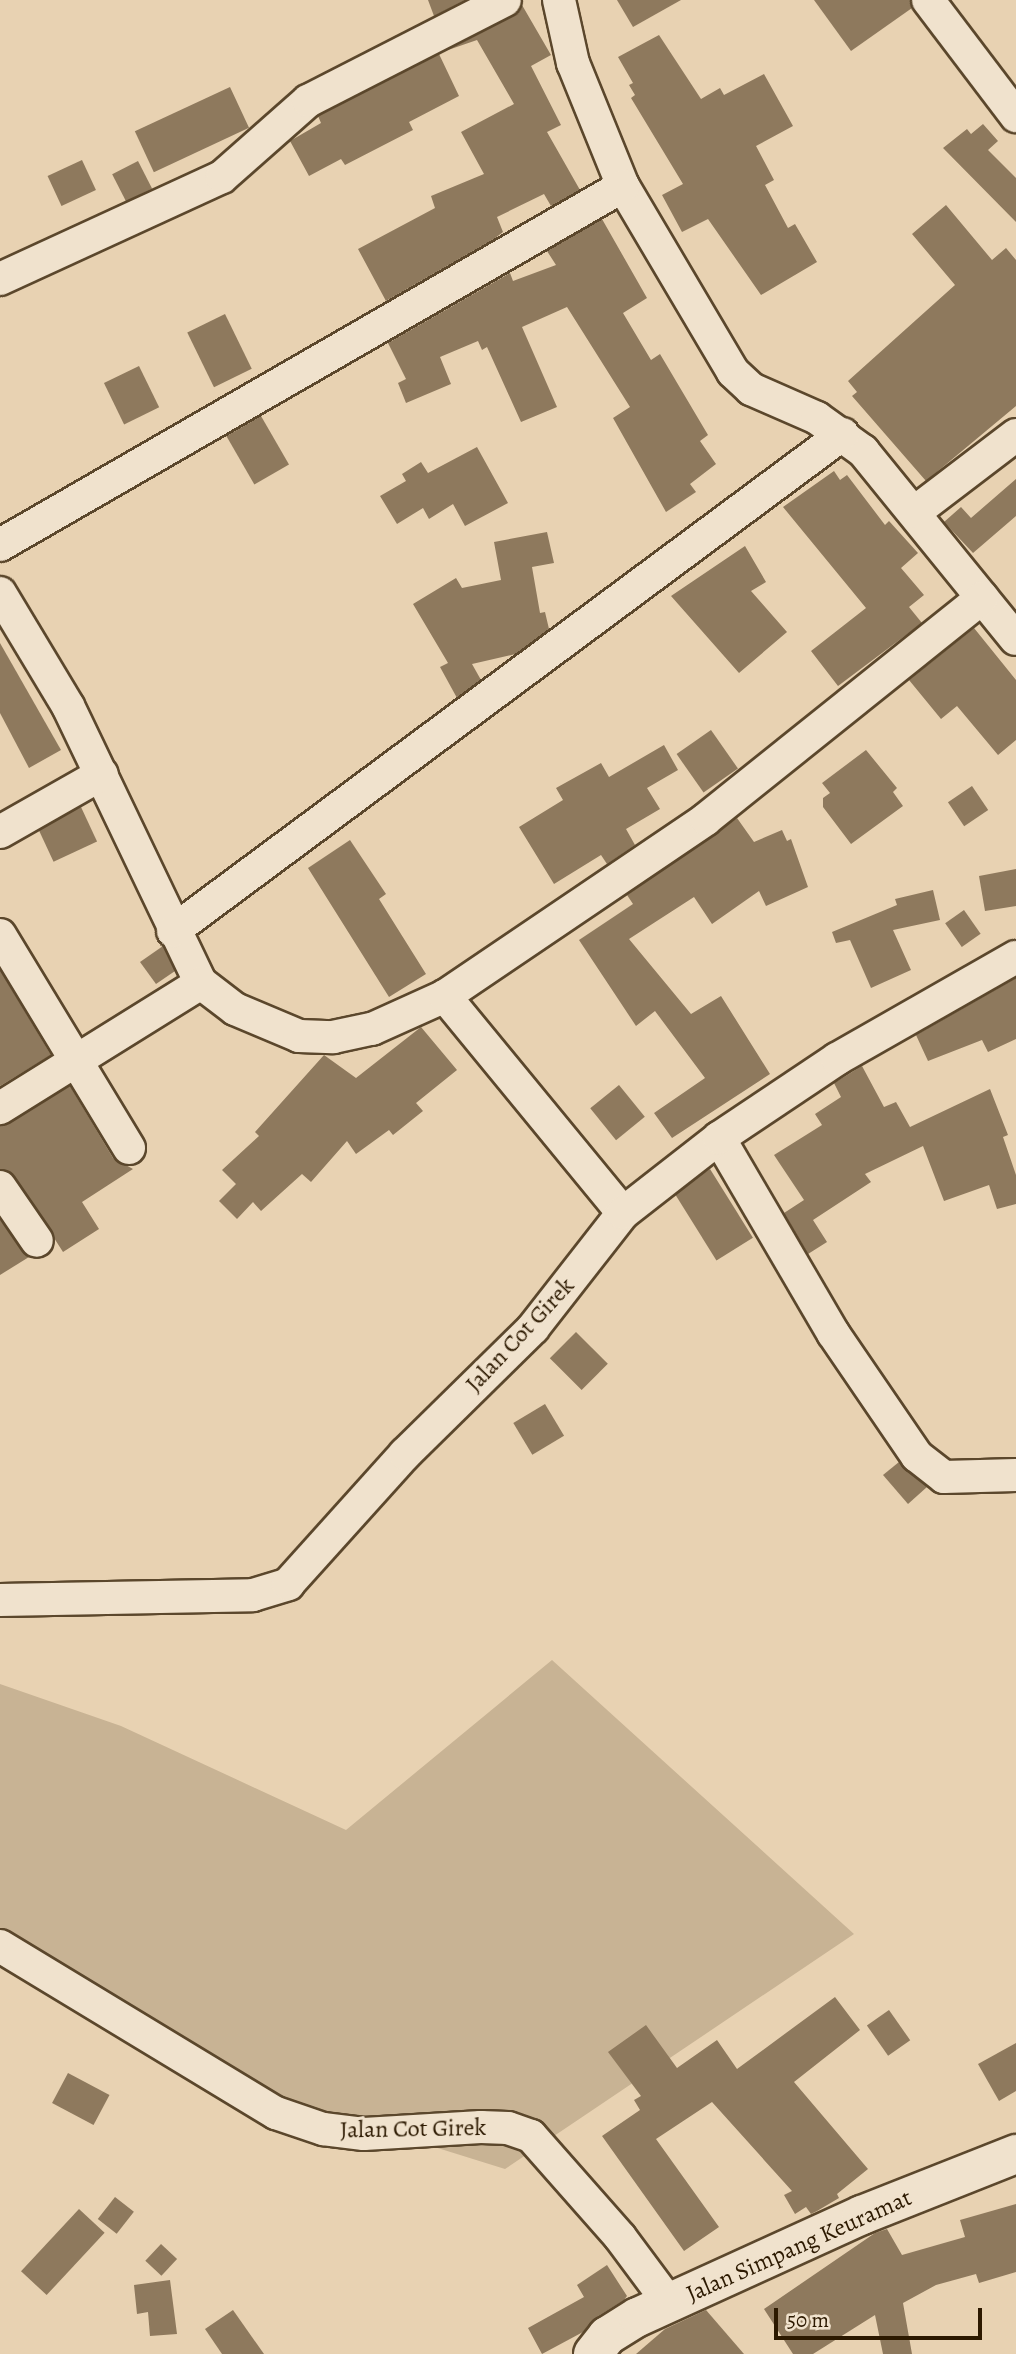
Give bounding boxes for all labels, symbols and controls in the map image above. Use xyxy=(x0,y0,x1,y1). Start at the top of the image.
street label: Jalan Cot Girek xyxy=(460,1272,580,1398)
street label: Jalan Cot Girek xyxy=(340,2113,486,2145)
street label: Jalan Simpang Keuramat xyxy=(682,2183,916,2309)
scale bar xyxy=(778,2294,986,2338)
text: 50 m xyxy=(787,2306,829,2334)

